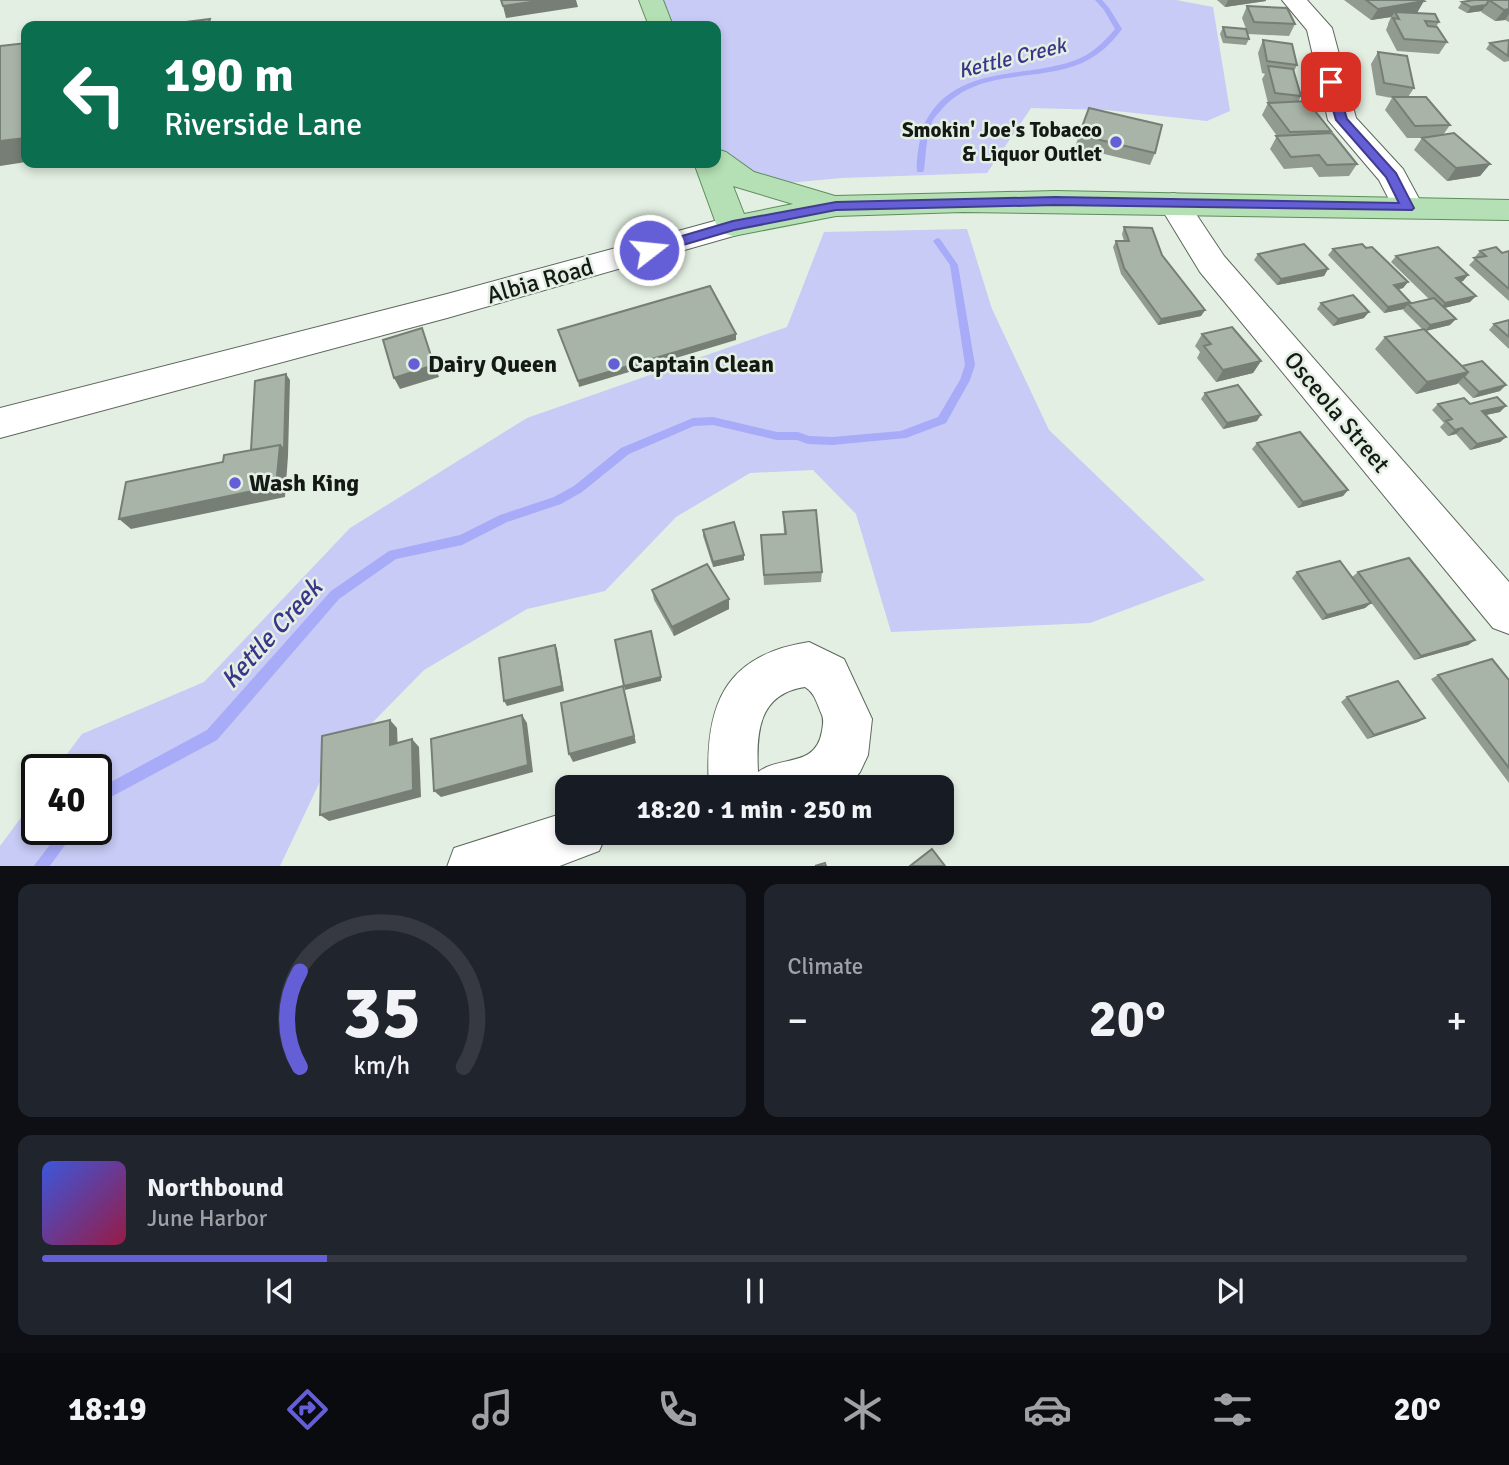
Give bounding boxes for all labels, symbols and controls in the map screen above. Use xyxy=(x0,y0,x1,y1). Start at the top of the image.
water label: Kettle Creek xyxy=(955,31,1071,84)
text: 190 m xyxy=(164,45,294,105)
icon: left xyxy=(49,49,140,140)
pin xyxy=(1301,52,1361,112)
icon: arrive xyxy=(1312,63,1350,101)
text: Riverside Lane xyxy=(164,105,362,144)
place label: Smokin' Joe's Tobacco & Liquor Outlet xyxy=(902,117,1102,167)
marker: Smokin' Joe's Tobacco & Liquor Outlet xyxy=(1108,134,1124,150)
position arrow xyxy=(612,213,686,287)
street label: Albia Road xyxy=(483,251,597,311)
street label: Osceola Street xyxy=(1278,345,1396,479)
place label: Dairy Queen xyxy=(428,349,557,379)
place label: Captain Clean xyxy=(628,349,774,379)
marker: Dairy Queen xyxy=(406,356,422,372)
marker: Captain Clean xyxy=(606,356,622,372)
place label: Wash King xyxy=(249,468,359,498)
marker: Wash King xyxy=(227,475,243,491)
water label: Kettle Creek xyxy=(215,571,331,695)
speed limit sign: 40 xyxy=(21,754,112,845)
text: 18:20 · 1 min · 250 m xyxy=(637,794,872,826)
text: Climate xyxy=(788,952,863,981)
text: 35 xyxy=(342,969,421,1058)
text: 20° xyxy=(1089,987,1166,1051)
text: − xyxy=(788,997,808,1044)
text: + xyxy=(1446,997,1467,1044)
text: km/h xyxy=(353,1049,410,1080)
text: Northbound xyxy=(147,1172,284,1204)
text: June Harbor xyxy=(147,1204,267,1233)
icon: previous xyxy=(261,1272,299,1310)
icon: pause xyxy=(736,1272,774,1310)
icon: next xyxy=(1211,1272,1249,1310)
icon: directions xyxy=(283,1385,332,1434)
icon: music xyxy=(468,1385,517,1434)
icon: phone xyxy=(653,1385,702,1434)
icon: climate xyxy=(838,1385,887,1434)
icon: car xyxy=(1023,1385,1072,1434)
icon: filters xyxy=(1208,1385,1257,1434)
text: 18:19 xyxy=(68,1390,147,1429)
text: 20° xyxy=(1393,1390,1441,1429)

